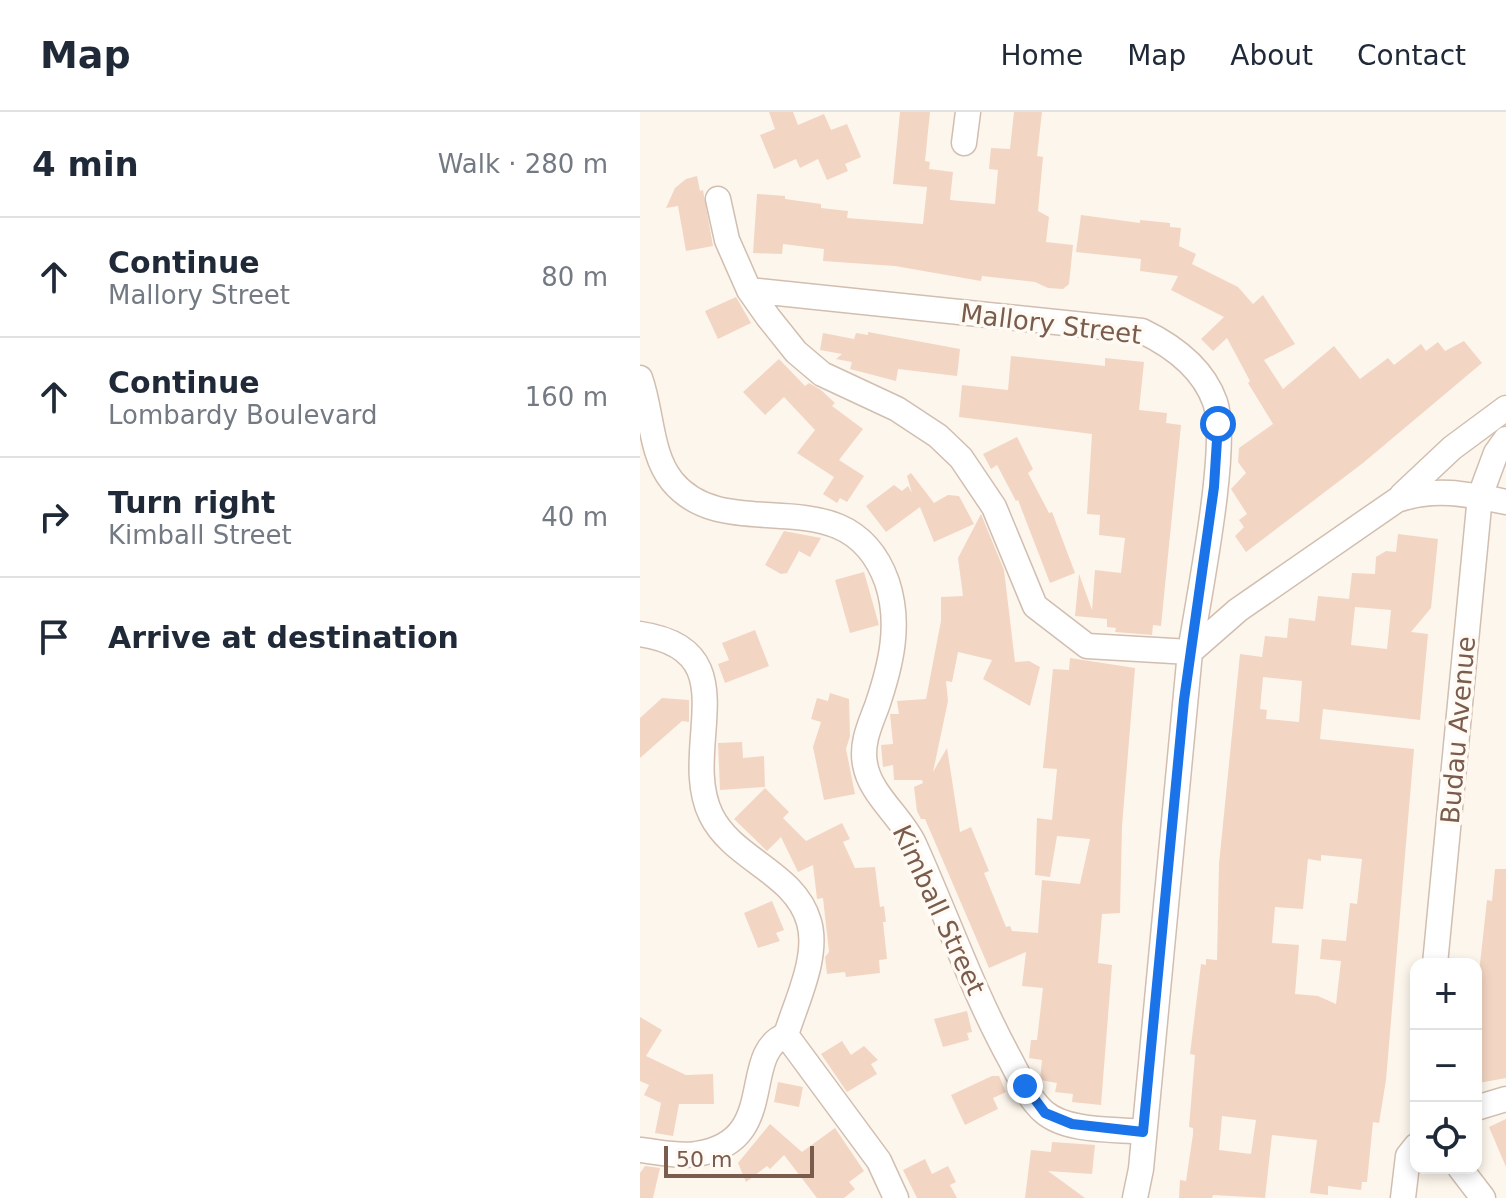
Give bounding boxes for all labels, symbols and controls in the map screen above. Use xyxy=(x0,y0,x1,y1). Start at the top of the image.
text: Map xyxy=(40,33,131,77)
text: Home xyxy=(1000,39,1083,72)
text: Map xyxy=(1127,39,1186,72)
text: About xyxy=(1230,39,1313,72)
text: Contact xyxy=(1357,39,1466,72)
text: 4 min xyxy=(32,144,139,184)
text: Walk · 280 m xyxy=(438,149,608,179)
text: Continue xyxy=(108,245,260,280)
icon: ahead xyxy=(32,255,76,299)
text: 80 m xyxy=(541,262,608,292)
text: Mallory Street xyxy=(108,280,290,310)
street label: Mallory Street xyxy=(959,298,1143,350)
text: Continue xyxy=(108,365,260,400)
icon: ahead xyxy=(32,375,76,419)
text: 160 m xyxy=(525,382,608,412)
text: Lombardy Boulevard xyxy=(108,400,378,430)
route start xyxy=(1200,406,1236,442)
text: Turn right xyxy=(108,485,275,520)
icon: right xyxy=(32,495,76,539)
text: 40 m xyxy=(541,502,608,532)
text: Kimball Street xyxy=(108,520,292,550)
icon: arrive xyxy=(32,615,76,659)
text: Arrive at destination xyxy=(108,620,459,655)
street label: Budau Avenue xyxy=(1435,635,1481,825)
street label: Kimball Street xyxy=(887,820,991,1000)
map controls xyxy=(1410,958,1482,1174)
button: + xyxy=(1410,958,1482,1030)
button: − xyxy=(1410,1030,1482,1102)
route end xyxy=(1007,1068,1043,1104)
button: locate xyxy=(1410,1102,1482,1174)
scale bar xyxy=(664,1142,814,1178)
text: 50 m xyxy=(676,1147,732,1172)

